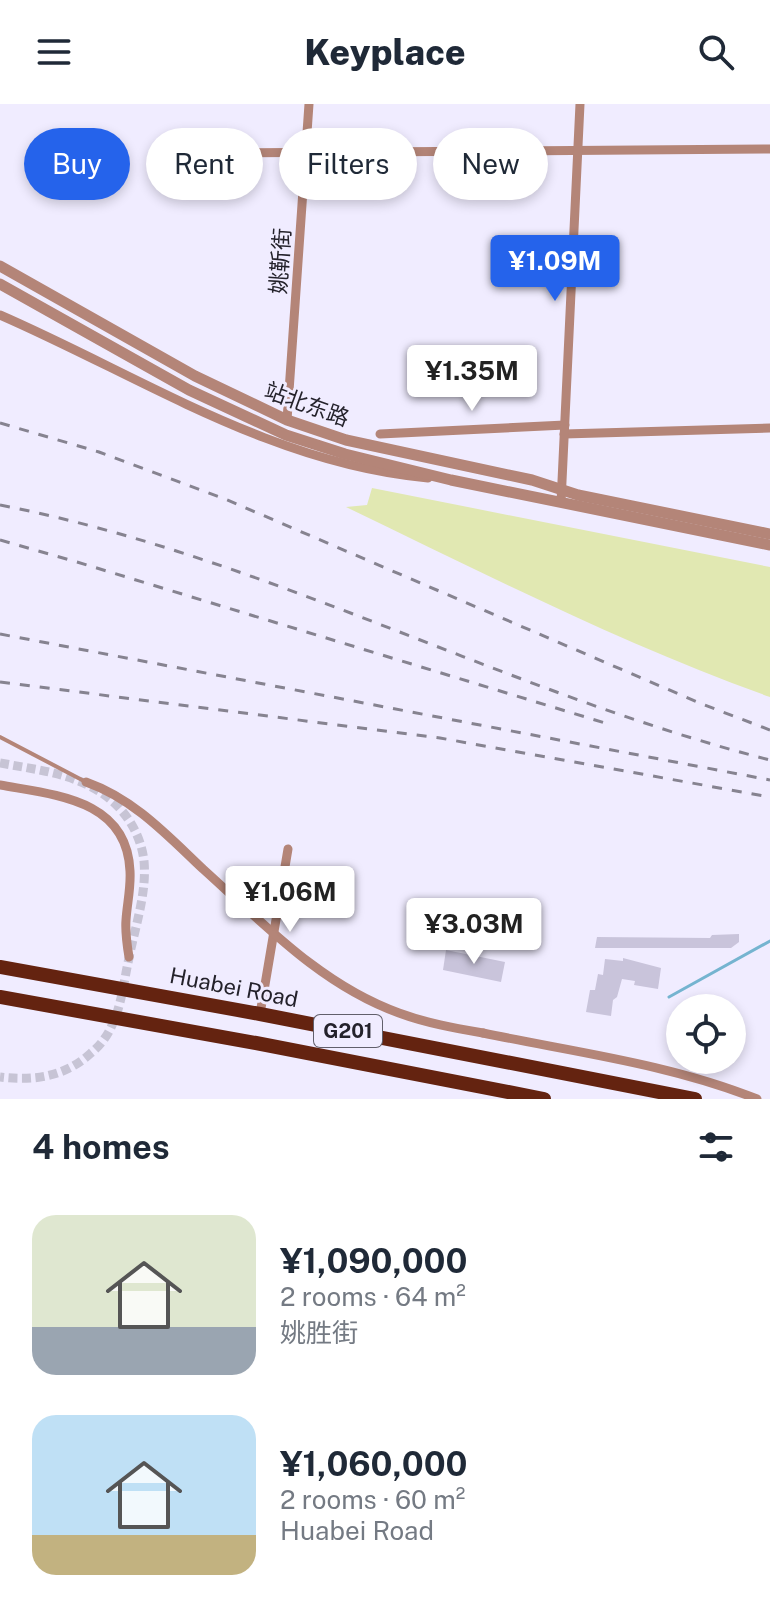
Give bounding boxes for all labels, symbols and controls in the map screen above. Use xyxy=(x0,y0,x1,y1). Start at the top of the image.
icon: menu xyxy=(32,30,76,74)
icon: search xyxy=(694,30,738,74)
text: Keyplace xyxy=(304,31,466,73)
chip: Buy xyxy=(24,128,130,200)
chip: Rent xyxy=(146,128,263,200)
chip: Filters xyxy=(279,128,417,200)
chip: New xyxy=(433,128,548,200)
street label: 姚靳街 xyxy=(265,227,295,295)
pin: ¥1.09M xyxy=(490,235,620,303)
text: ¥1.09M xyxy=(509,245,601,276)
pin: ¥1.35M xyxy=(407,345,537,413)
text: ¥1.35M xyxy=(425,355,519,386)
street label: 站北东路 xyxy=(261,377,353,431)
pin: ¥1.06M xyxy=(225,866,355,934)
text: ¥1.06M xyxy=(244,876,336,907)
pin: ¥3.03M xyxy=(409,898,539,966)
text: ¥3.03M xyxy=(424,908,524,939)
street label: Huabei Road xyxy=(168,962,300,1012)
map controls xyxy=(666,994,746,1074)
button: locate xyxy=(666,994,746,1074)
road number: G201 xyxy=(314,1015,382,1047)
icon: filters xyxy=(694,1125,738,1169)
text: 4 homes xyxy=(32,1127,170,1167)
text: ¥1,090,000 xyxy=(280,1241,467,1281)
icon: home xyxy=(96,1247,192,1343)
text: 2 rooms · 64 m² xyxy=(280,1281,466,1312)
text: 姚胜街 xyxy=(280,1317,358,1348)
text: ¥1,060,000 xyxy=(280,1444,467,1484)
icon: home xyxy=(96,1447,192,1543)
text: 2 rooms · 60 m² xyxy=(280,1484,465,1515)
text: Huabei Road xyxy=(280,1515,434,1546)

